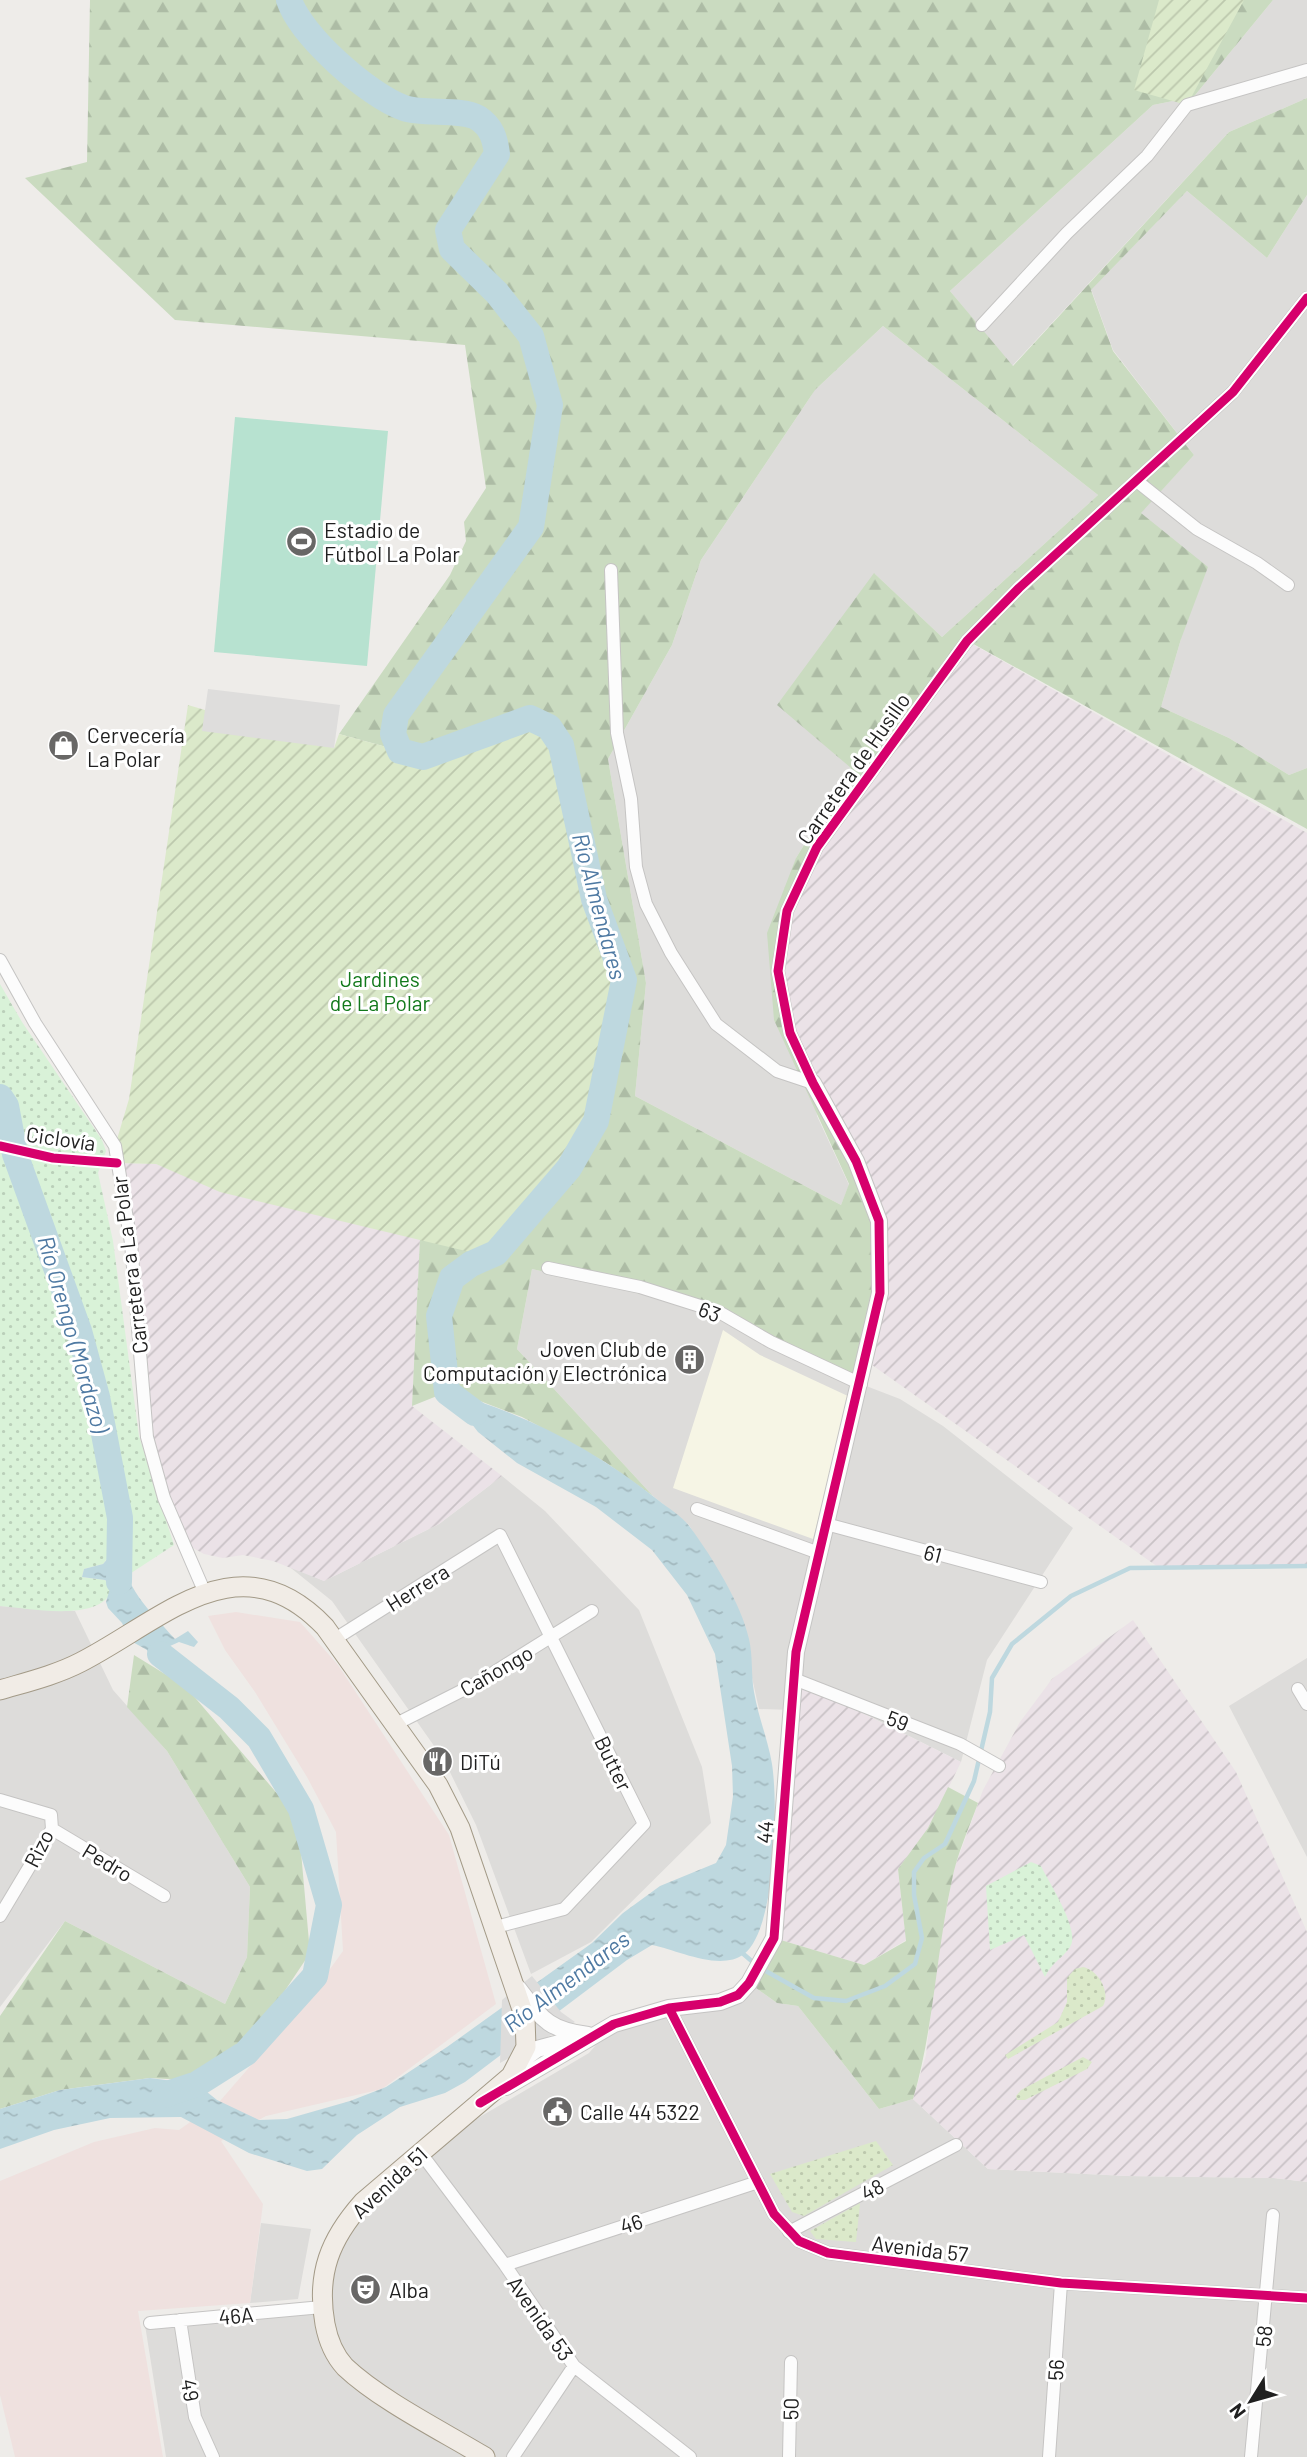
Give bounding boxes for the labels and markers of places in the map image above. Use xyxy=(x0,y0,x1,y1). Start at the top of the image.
place label: Estadio de Fútbol La Polar xyxy=(324,517,460,566)
sports icon: Estadio de Fútbol La Polar xyxy=(284,524,318,558)
place label: Cervecería La Polar xyxy=(87,722,185,771)
shop icon: Cervecería La Polar xyxy=(47,729,81,763)
place label: Joven Club de Computación y Electrónica xyxy=(423,1336,667,1385)
building icon: Joven Club de Computación y Electrónica xyxy=(673,1343,707,1377)
restaurant icon: DiTú xyxy=(420,1744,454,1778)
place label: DiTú xyxy=(460,1749,501,1774)
public building icon: Calle 44 5322 xyxy=(540,2094,574,2128)
place label: Calle 44 5322 xyxy=(580,2099,700,2124)
theatre icon: Alba xyxy=(349,2272,383,2306)
place label: Alba xyxy=(389,2277,429,2302)

